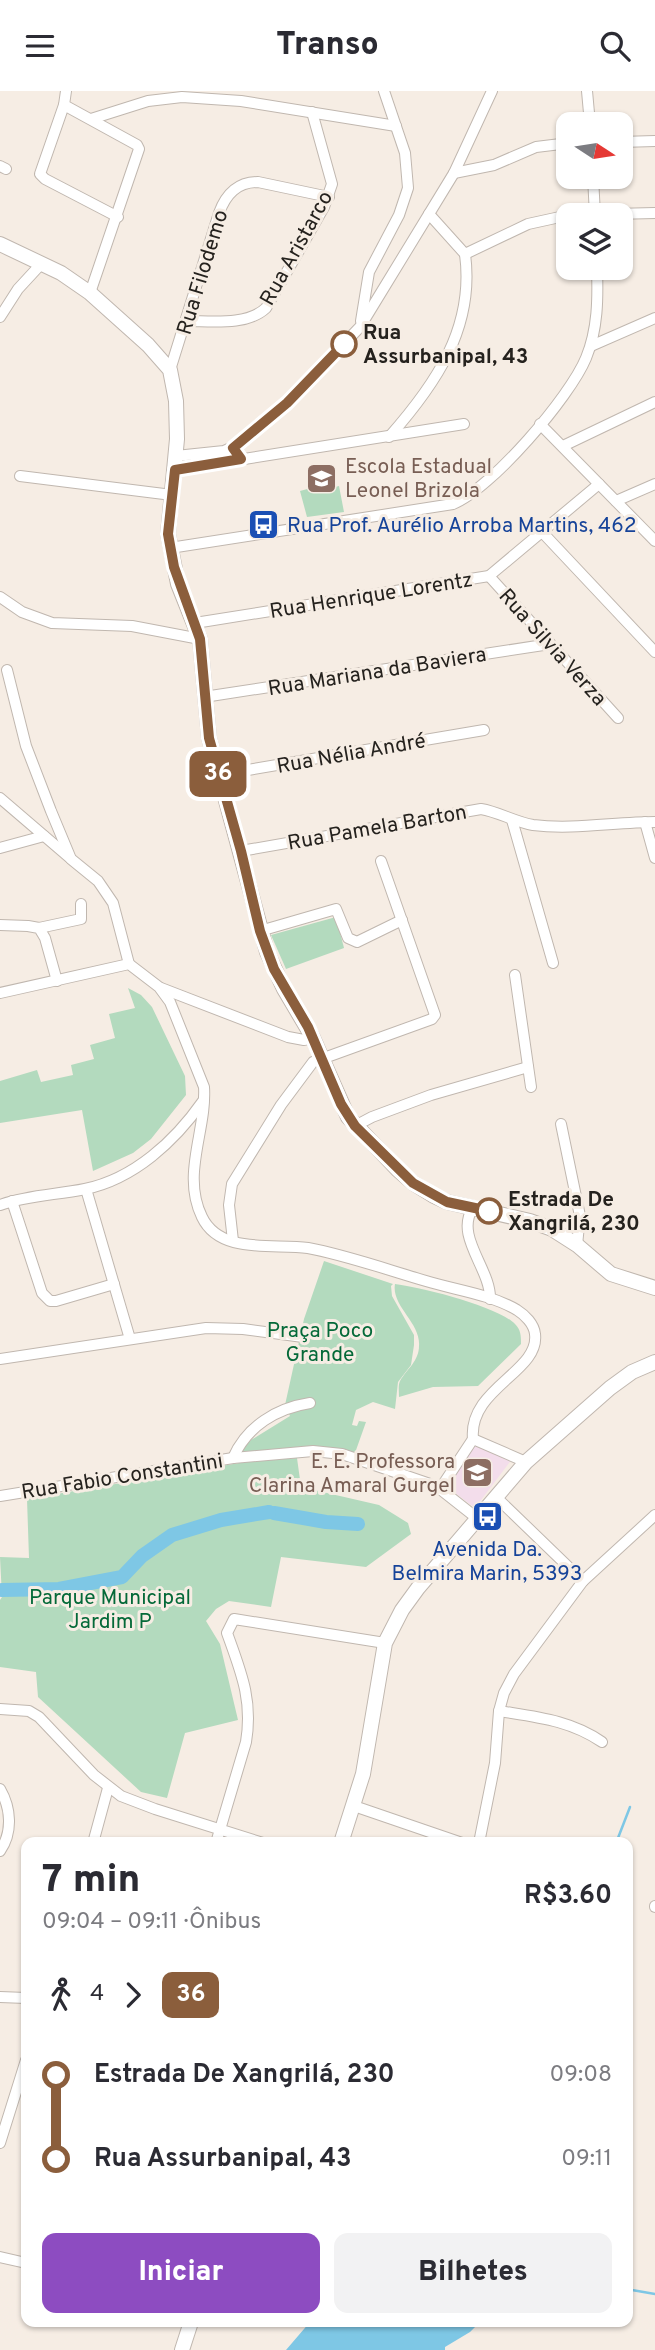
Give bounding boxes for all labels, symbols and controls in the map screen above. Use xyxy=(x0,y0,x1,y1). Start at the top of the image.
text: Transo xyxy=(276,26,379,66)
icon: menu xyxy=(21,27,59,65)
icon: search xyxy=(596,27,634,65)
north arrow xyxy=(556,112,634,189)
map controls xyxy=(556,112,633,280)
street label: Rua Aristarco xyxy=(255,187,340,311)
button: layers xyxy=(556,203,633,280)
street label: Rua Filodemo xyxy=(172,207,235,338)
place label: Rua Assurbanipal, 43 xyxy=(363,320,528,371)
marker: Rua Assurbanipal, 43 xyxy=(331,331,357,357)
place label: Escola Estadual Leonel Brizola xyxy=(345,454,492,505)
school or university icon: Escola Estadual Leonel Brizola xyxy=(305,461,339,495)
bus stop icon: Rua Prof. Aurélio Arroba Martins, 462 xyxy=(247,508,281,542)
place label: Rua Prof. Aurélio Arroba Martins, 462 xyxy=(287,513,637,540)
street label: Rua Henrique Lorentz xyxy=(268,567,475,626)
street label: Rua Silvia Verza xyxy=(492,584,612,712)
street label: Rua Mariana da Baviera xyxy=(266,642,488,703)
street label: Rua Nélia André xyxy=(275,728,428,781)
line badge: 36 xyxy=(186,751,249,797)
text: 36 xyxy=(203,759,233,789)
street label: Rua Pamela Barton xyxy=(286,799,469,858)
place label: Estrada De Xangrilá, 230 xyxy=(508,1187,640,1238)
marker: Estrada De Xangrilá, 230 xyxy=(476,1198,502,1224)
park label: Praça Poco Grande xyxy=(267,1318,373,1369)
street label: Rua Fabio Constantini xyxy=(19,1448,225,1507)
place label: E. E. Professora Clarina Amaral Gurgel xyxy=(249,1449,455,1500)
school or university icon: E. E. Professora Clarina Amaral Gurgel xyxy=(461,1456,495,1490)
bus stop icon: Avenida Da. Belmira Marin, 5393 xyxy=(470,1500,504,1534)
place label: Avenida Da. Belmira Marin, 5393 xyxy=(392,1537,583,1588)
park label: Parque Municipal Jardim P xyxy=(29,1585,191,1636)
text: 7 min xyxy=(42,1857,140,1906)
text: R$3.60 xyxy=(524,1880,612,1913)
text: 09:04 – 09:11 · Ônibus xyxy=(42,1908,261,1937)
icon: walk xyxy=(42,1976,80,2014)
icon: forward xyxy=(114,1976,152,2014)
text: 4 xyxy=(90,1980,104,2009)
text: 36 xyxy=(176,1980,205,2010)
text: Estrada De Xangrilá, 230 xyxy=(94,2059,395,2092)
text: 09:08 xyxy=(550,2061,612,2090)
text: Rua Assurbanipal, 43 xyxy=(94,2143,352,2176)
text: 09:11 xyxy=(561,2145,612,2174)
button: Iniciar xyxy=(42,2233,320,2313)
button: Bilhetes xyxy=(334,2233,612,2313)

